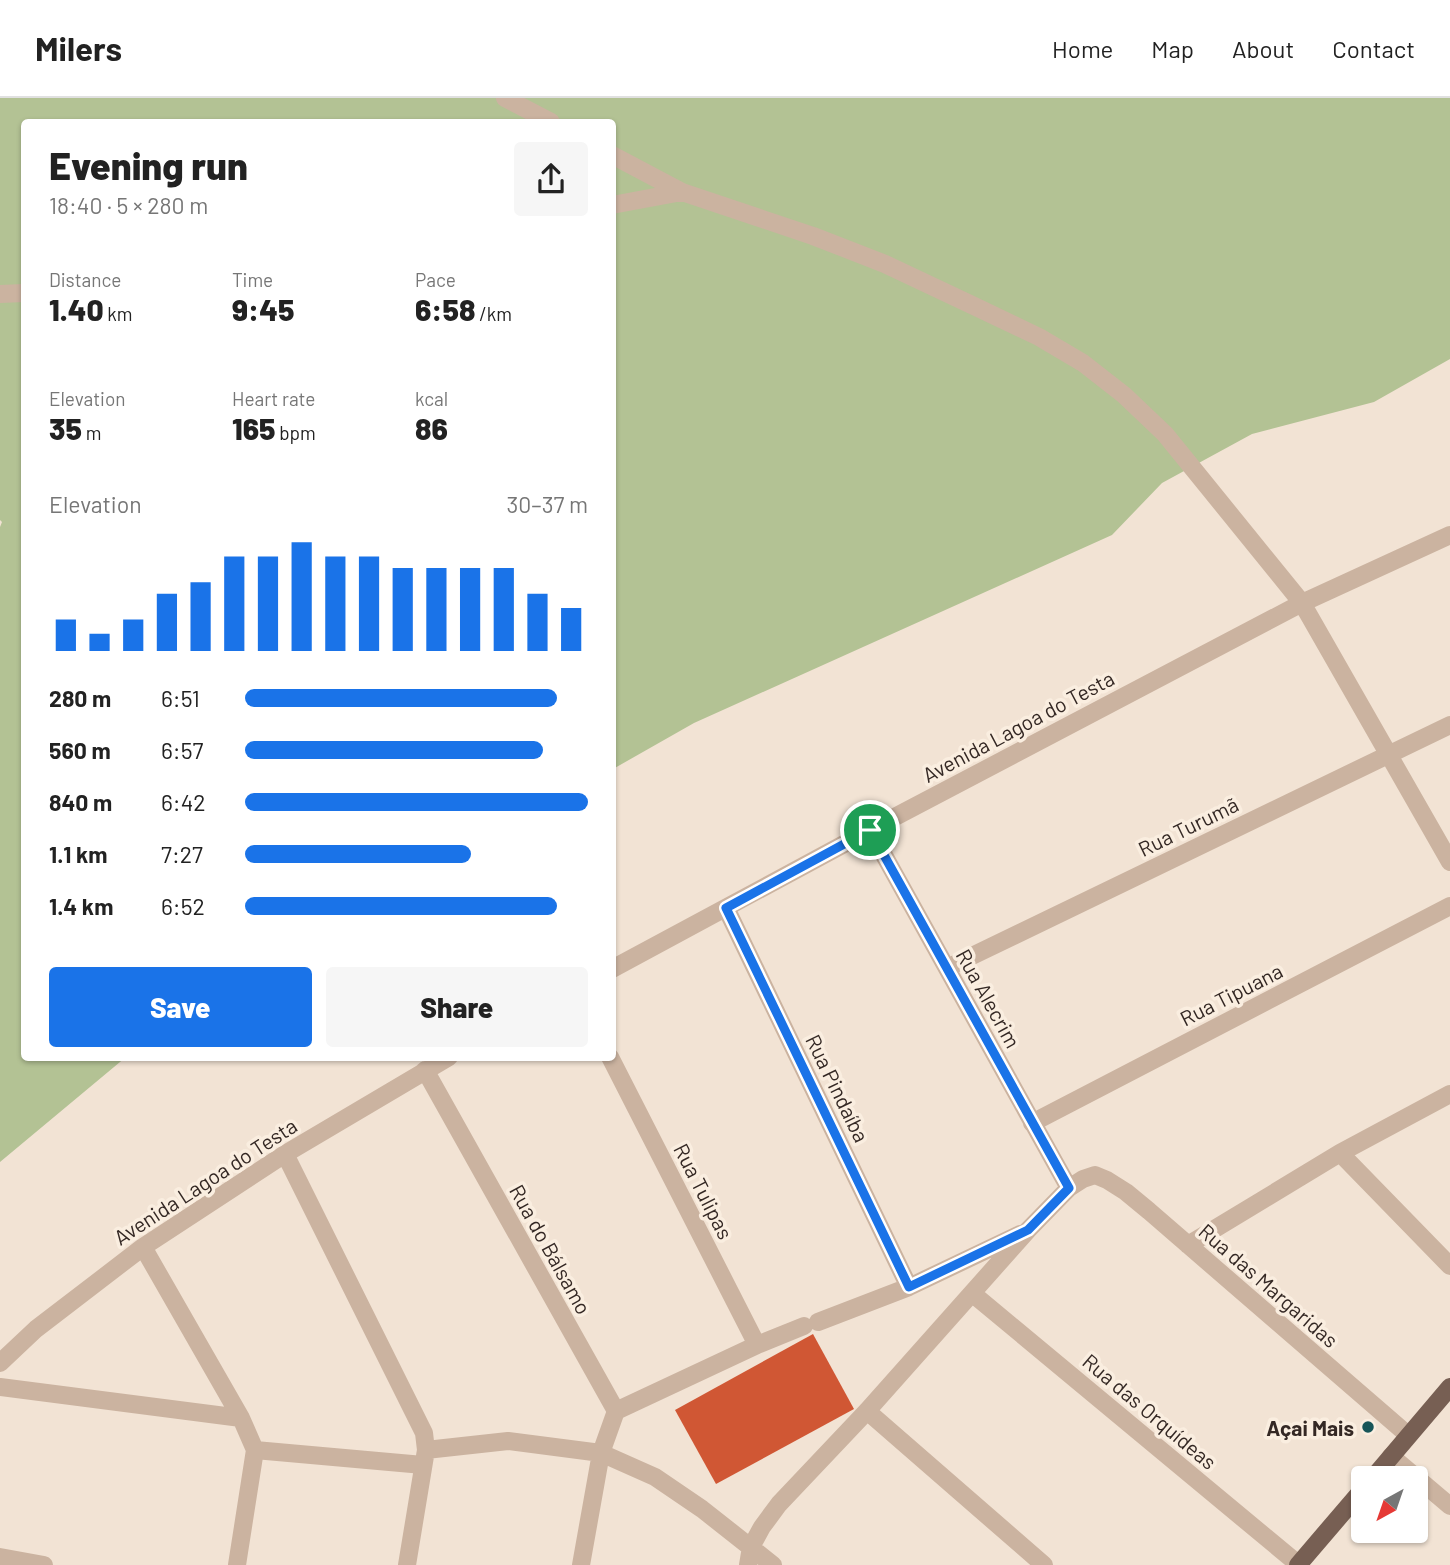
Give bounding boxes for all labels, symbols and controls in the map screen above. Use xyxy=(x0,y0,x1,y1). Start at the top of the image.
text: Milers xyxy=(35,28,122,68)
text: Home xyxy=(1052,34,1113,63)
text: Map xyxy=(1151,34,1194,63)
text: About xyxy=(1232,34,1294,63)
text: Contact xyxy=(1332,34,1415,63)
text: Evening run xyxy=(49,142,248,188)
button: share xyxy=(514,142,588,216)
text: 18:40 · 5 × 280 m xyxy=(49,191,208,219)
text: Distance xyxy=(49,268,121,291)
text: Time xyxy=(232,268,273,291)
text: Pace xyxy=(415,268,456,291)
text: 1.40 xyxy=(49,291,104,327)
text: 9:45 xyxy=(232,291,294,327)
text: 6:58 xyxy=(415,291,475,327)
text: km xyxy=(104,302,133,325)
text: /km xyxy=(475,302,512,325)
text: Elevation xyxy=(49,387,126,410)
text: Heart rate xyxy=(232,387,315,410)
text: kcal xyxy=(415,387,448,410)
text: 35 xyxy=(49,410,82,446)
text: 165 xyxy=(232,410,275,446)
text: 86 xyxy=(415,410,448,446)
text: m xyxy=(82,421,101,444)
text: bpm xyxy=(275,421,316,444)
text: Elevation xyxy=(49,490,142,518)
text: 30–37 m xyxy=(506,490,588,518)
street label: Avenida Lagoa do Testa xyxy=(918,665,1118,787)
text: 280 m xyxy=(49,684,111,712)
text: 6:51 xyxy=(161,684,200,712)
text: 560 m xyxy=(49,736,111,764)
text: 6:57 xyxy=(161,736,203,764)
text: 840 m xyxy=(49,788,112,816)
text: 6:42 xyxy=(161,788,206,816)
street label: Rua Turumã xyxy=(1134,791,1242,861)
pin xyxy=(840,800,900,860)
icon: arrive xyxy=(851,811,889,849)
text: 1.1 km xyxy=(49,840,108,868)
text: 7:27 xyxy=(161,840,203,868)
text: 1.4 km xyxy=(49,892,113,920)
text: 6:52 xyxy=(161,892,205,920)
street label: Rua Alecrim xyxy=(952,944,1026,1052)
street label: Rua Tipuana xyxy=(1176,958,1286,1030)
button: Save xyxy=(49,967,312,1047)
button: Share xyxy=(326,967,588,1047)
street label: Rua Pindaíba xyxy=(801,1030,875,1146)
street label: Avenida Lagoa do Testa xyxy=(109,1112,301,1250)
street label: Rua Tulipas xyxy=(669,1139,739,1243)
street label: Rua do Bálsamo xyxy=(505,1180,597,1318)
street label: Rua das Margaridas xyxy=(1194,1218,1344,1352)
street label: Rua das Orquídeas xyxy=(1078,1348,1222,1474)
place label: Açai Mais xyxy=(1266,1415,1354,1440)
marker: Açai Mais xyxy=(1360,1419,1376,1435)
north arrow xyxy=(1351,1466,1428,1544)
map controls xyxy=(1351,1466,1428,1543)

